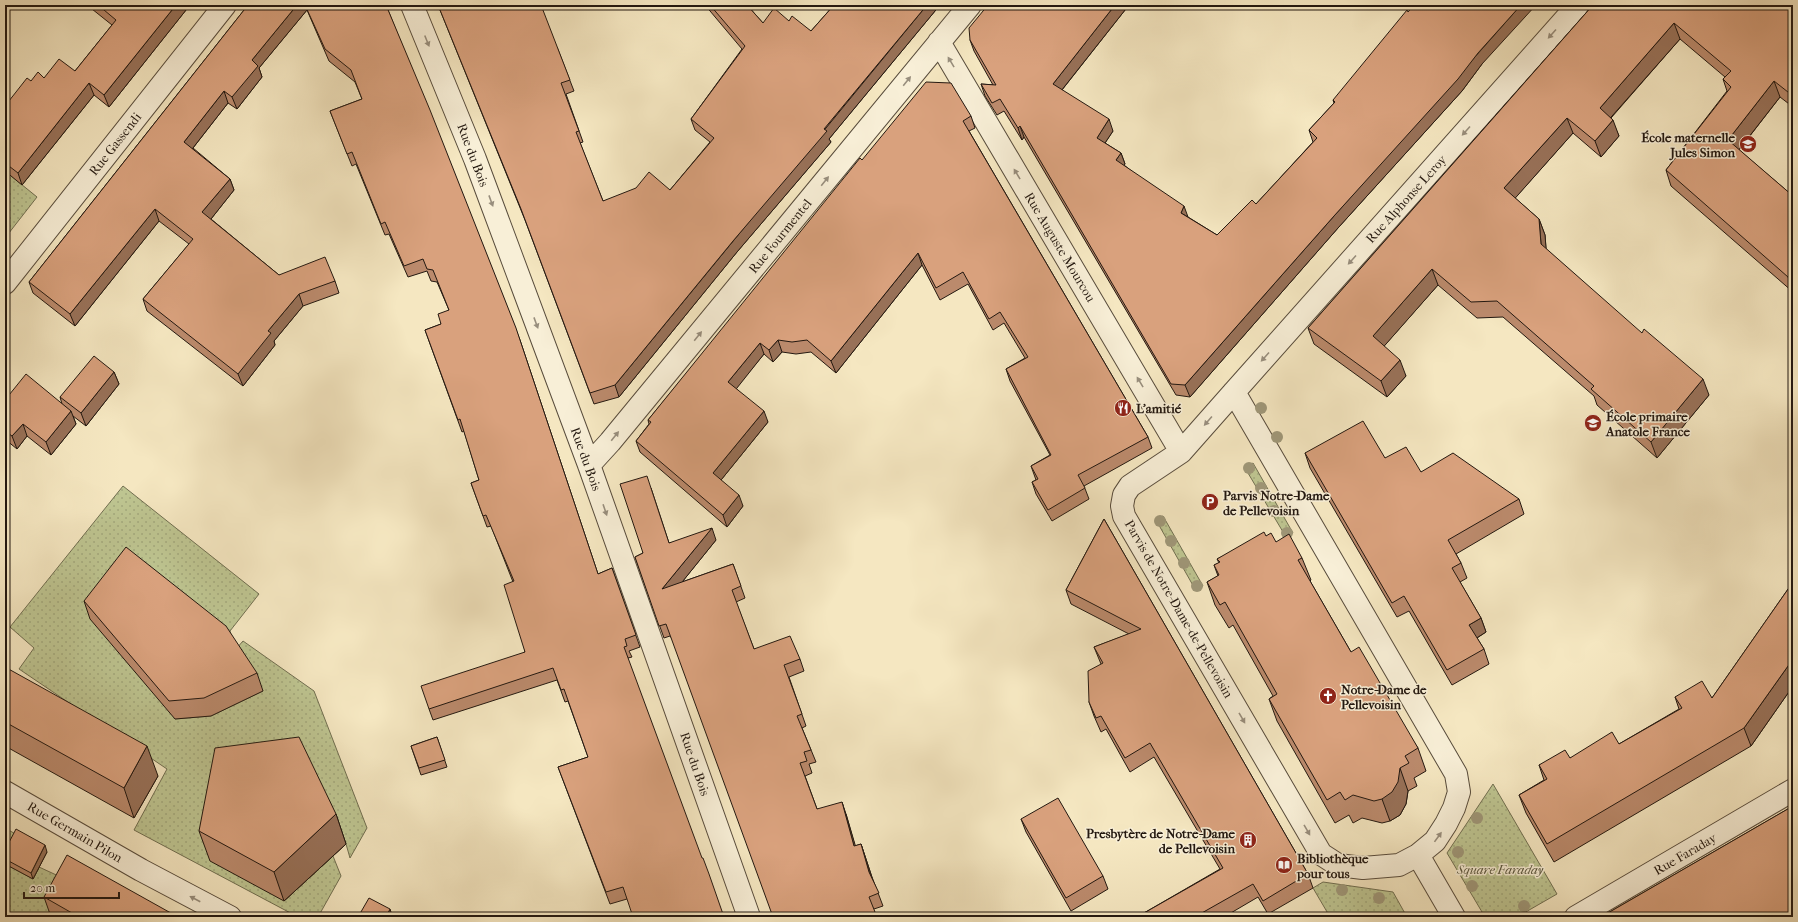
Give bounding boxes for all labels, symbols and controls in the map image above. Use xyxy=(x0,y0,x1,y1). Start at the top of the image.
one-way arrow xyxy=(1548,29,1557,39)
one-way arrow xyxy=(424,36,430,48)
one-way arrow xyxy=(948,56,955,68)
one-way arrow xyxy=(903,75,912,86)
street label: Rue Gassendi xyxy=(86,110,144,178)
street label: Rue du Bois xyxy=(454,121,492,189)
one-way arrow xyxy=(1462,127,1471,136)
place label: École maternelle Jules Simon xyxy=(1641,130,1736,161)
school or university icon: École maternelle Jules Simon xyxy=(1738,134,1758,154)
street label: Rue Alphonse Leroy xyxy=(1363,151,1450,246)
one-way arrow xyxy=(1014,168,1021,180)
one-way arrow xyxy=(820,176,829,187)
street label: Rue Auguste Mourcou xyxy=(1021,189,1099,305)
one-way arrow xyxy=(488,195,494,207)
street label: Rue Fourmentel xyxy=(745,196,815,276)
one-way arrow xyxy=(1347,255,1356,265)
one-way arrow xyxy=(534,317,540,329)
one-way arrow xyxy=(693,330,702,341)
one-way arrow xyxy=(1261,352,1270,362)
one-way arrow xyxy=(1137,376,1144,388)
restaurant icon: L'amitié xyxy=(1113,398,1133,418)
place label: L'amitié xyxy=(1136,401,1182,416)
place label: École primaire Anatole France xyxy=(1605,409,1691,439)
school or university icon: École primaire Anatole France xyxy=(1583,413,1603,433)
one-way arrow xyxy=(1204,416,1213,427)
street label: Rue du Bois xyxy=(568,425,604,493)
one-way arrow xyxy=(611,431,619,441)
place label: Parvis Notre-Dame de Pellevoisin xyxy=(1223,488,1330,518)
parking icon: Parvis Notre-Dame de Pellevoisin xyxy=(1200,492,1220,512)
one-way arrow xyxy=(602,505,608,517)
street label: Parvis de Notre-Dame-de-Pellevoisin xyxy=(1122,517,1236,701)
place label: Notre-Dame de Pellevoisin xyxy=(1341,682,1427,712)
church icon: Notre-Dame de Pellevoisin xyxy=(1318,686,1338,706)
one-way arrow xyxy=(1238,712,1245,724)
street label: Rue du Bois xyxy=(677,730,713,798)
street label: Rue Germain Pilon xyxy=(25,799,126,866)
one-way arrow xyxy=(1304,824,1311,836)
place label: Presbytère de Notre-Dame de Pellevoisin xyxy=(1086,826,1236,856)
street label: Rue Faraday xyxy=(1651,829,1720,878)
building icon: Presbytère de Notre-Dame de Pellevoisin xyxy=(1238,830,1258,850)
one-way arrow xyxy=(1433,831,1442,842)
place label: Bibliothèque pour tous xyxy=(1296,851,1369,882)
library icon: Bibliothèque pour tous xyxy=(1274,855,1294,875)
park label: Square Faraday xyxy=(1456,862,1544,877)
scale bar xyxy=(24,874,119,900)
text: 20 m xyxy=(30,881,55,895)
one-way arrow xyxy=(190,895,201,902)

